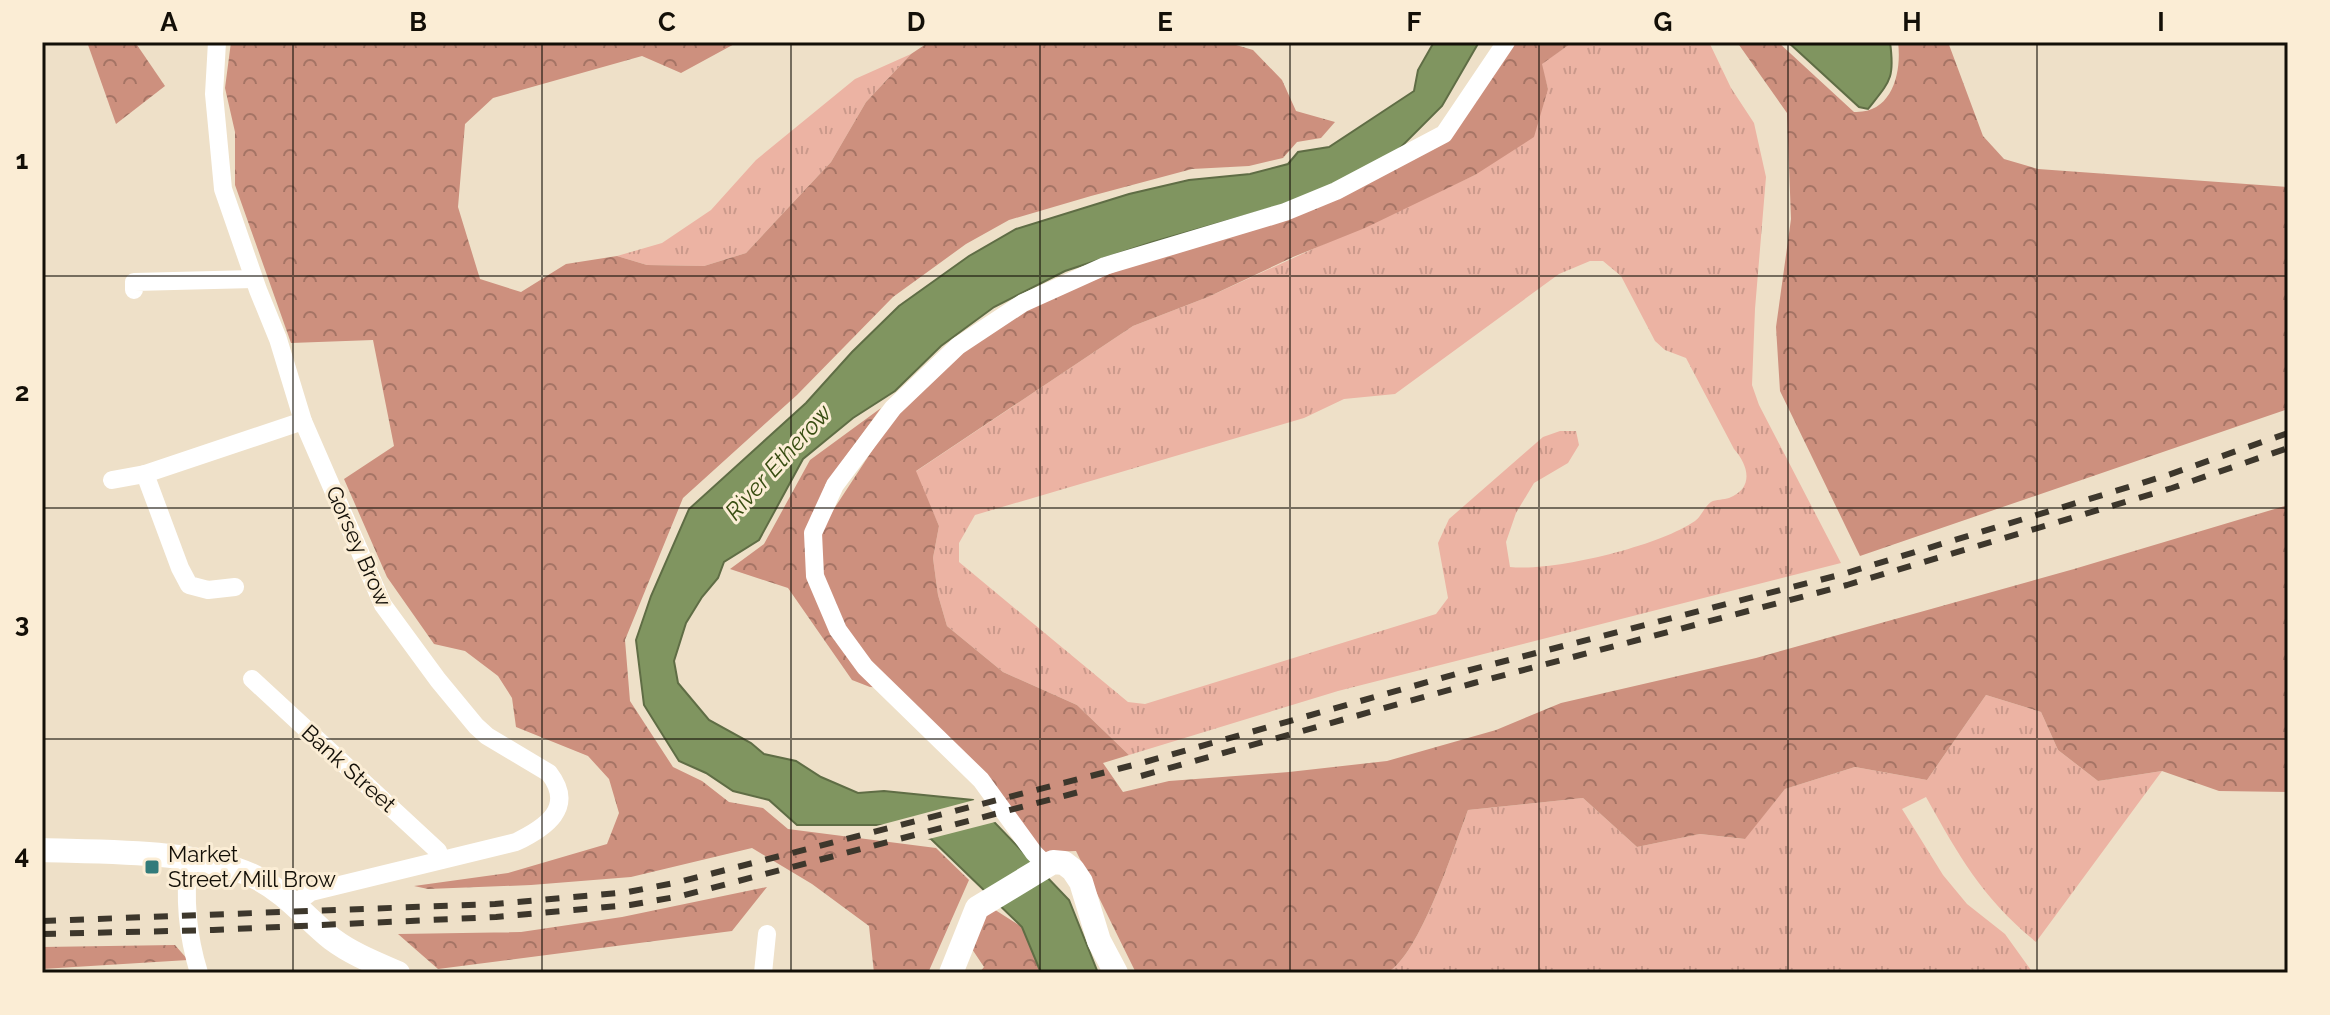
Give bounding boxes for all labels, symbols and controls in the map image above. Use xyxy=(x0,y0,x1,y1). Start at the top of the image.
text: A xyxy=(160,7,178,37)
text: B xyxy=(409,7,427,37)
text: C xyxy=(658,7,676,37)
text: D xyxy=(907,7,925,37)
text: E xyxy=(1157,7,1173,37)
text: F xyxy=(1407,7,1422,37)
text: G xyxy=(1654,7,1672,37)
text: H xyxy=(1902,7,1922,37)
text: I xyxy=(2157,7,2165,37)
text: 1 xyxy=(16,145,29,175)
text: 2 xyxy=(15,377,29,407)
water label: River Etherow xyxy=(719,398,838,526)
street label: Gorsey Brow xyxy=(321,482,397,610)
text: 3 xyxy=(15,608,29,638)
street label: Bank Street xyxy=(297,719,402,817)
text: 4 xyxy=(15,840,29,870)
place label: Market Street/Mill Brow xyxy=(168,841,336,892)
marker: Market Street/Mill Brow xyxy=(143,858,161,876)

